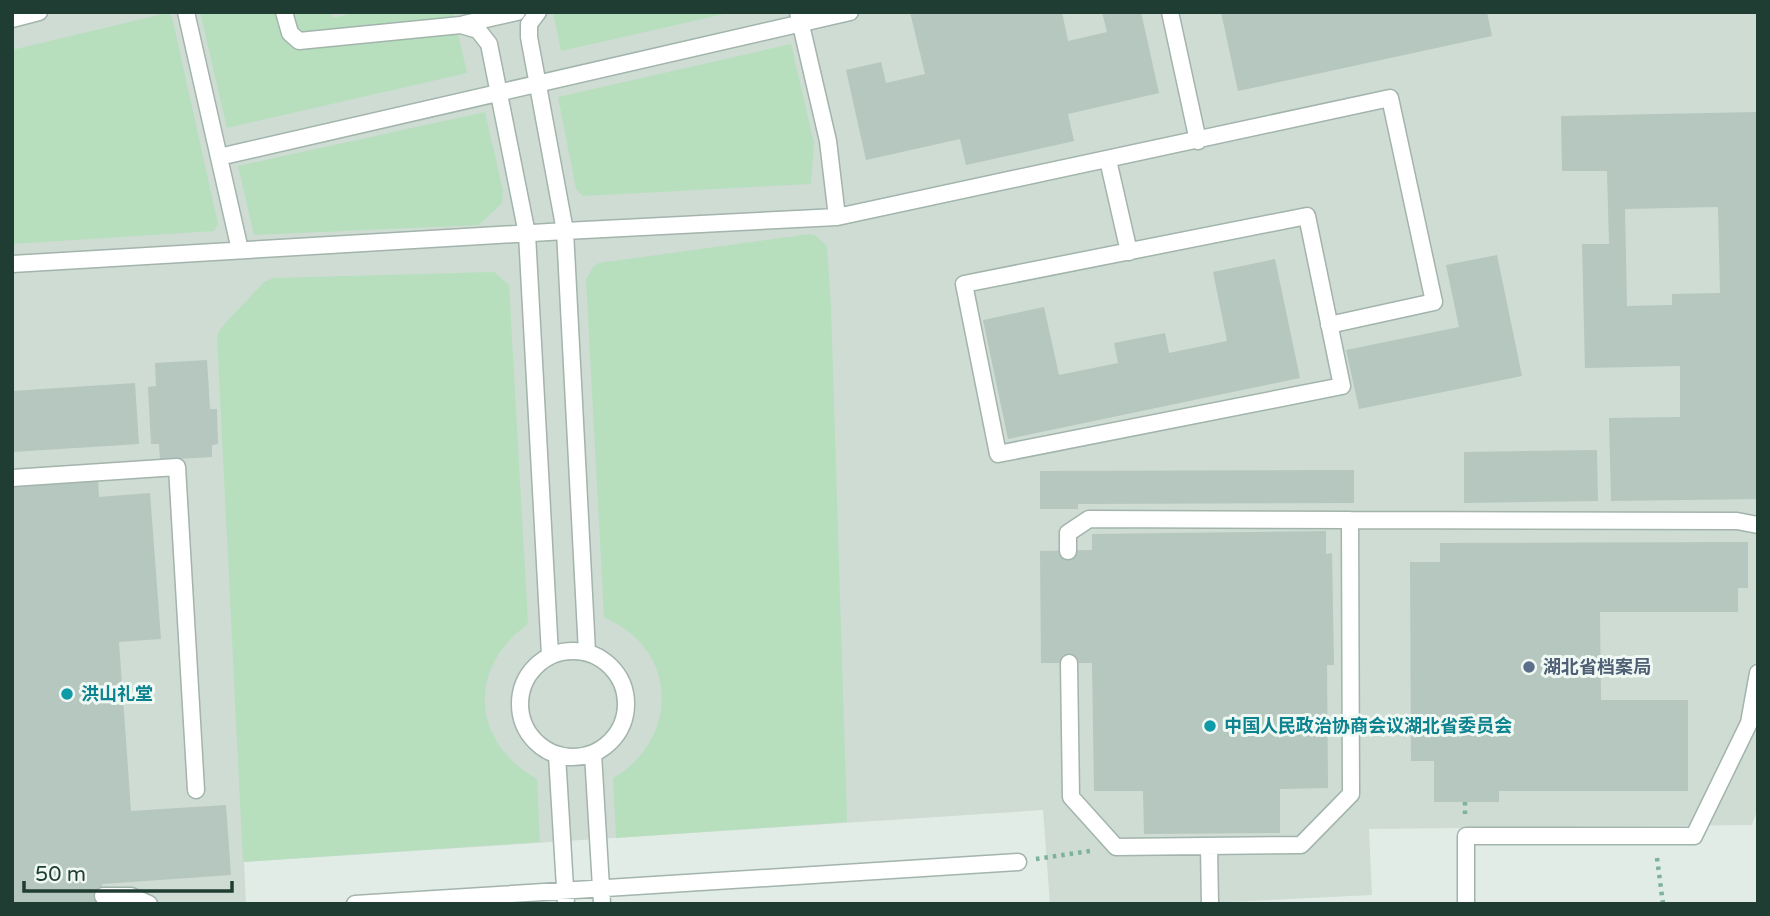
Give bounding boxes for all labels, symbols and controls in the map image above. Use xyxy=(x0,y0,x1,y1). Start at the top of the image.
place label: 湖北省档案局 xyxy=(1543,656,1651,678)
marker: 湖北省档案局 xyxy=(1521,659,1537,675)
place label: 洪山礼堂 xyxy=(81,683,153,705)
marker: 洪山礼堂 xyxy=(59,686,75,702)
place label: 中国人民政治协商会议湖北省委员会 xyxy=(1224,715,1512,737)
marker: 中国人民政治协商会议湖北省委员会 xyxy=(1202,718,1218,734)
scale bar xyxy=(24,850,233,894)
text: 50 m xyxy=(35,862,86,887)

